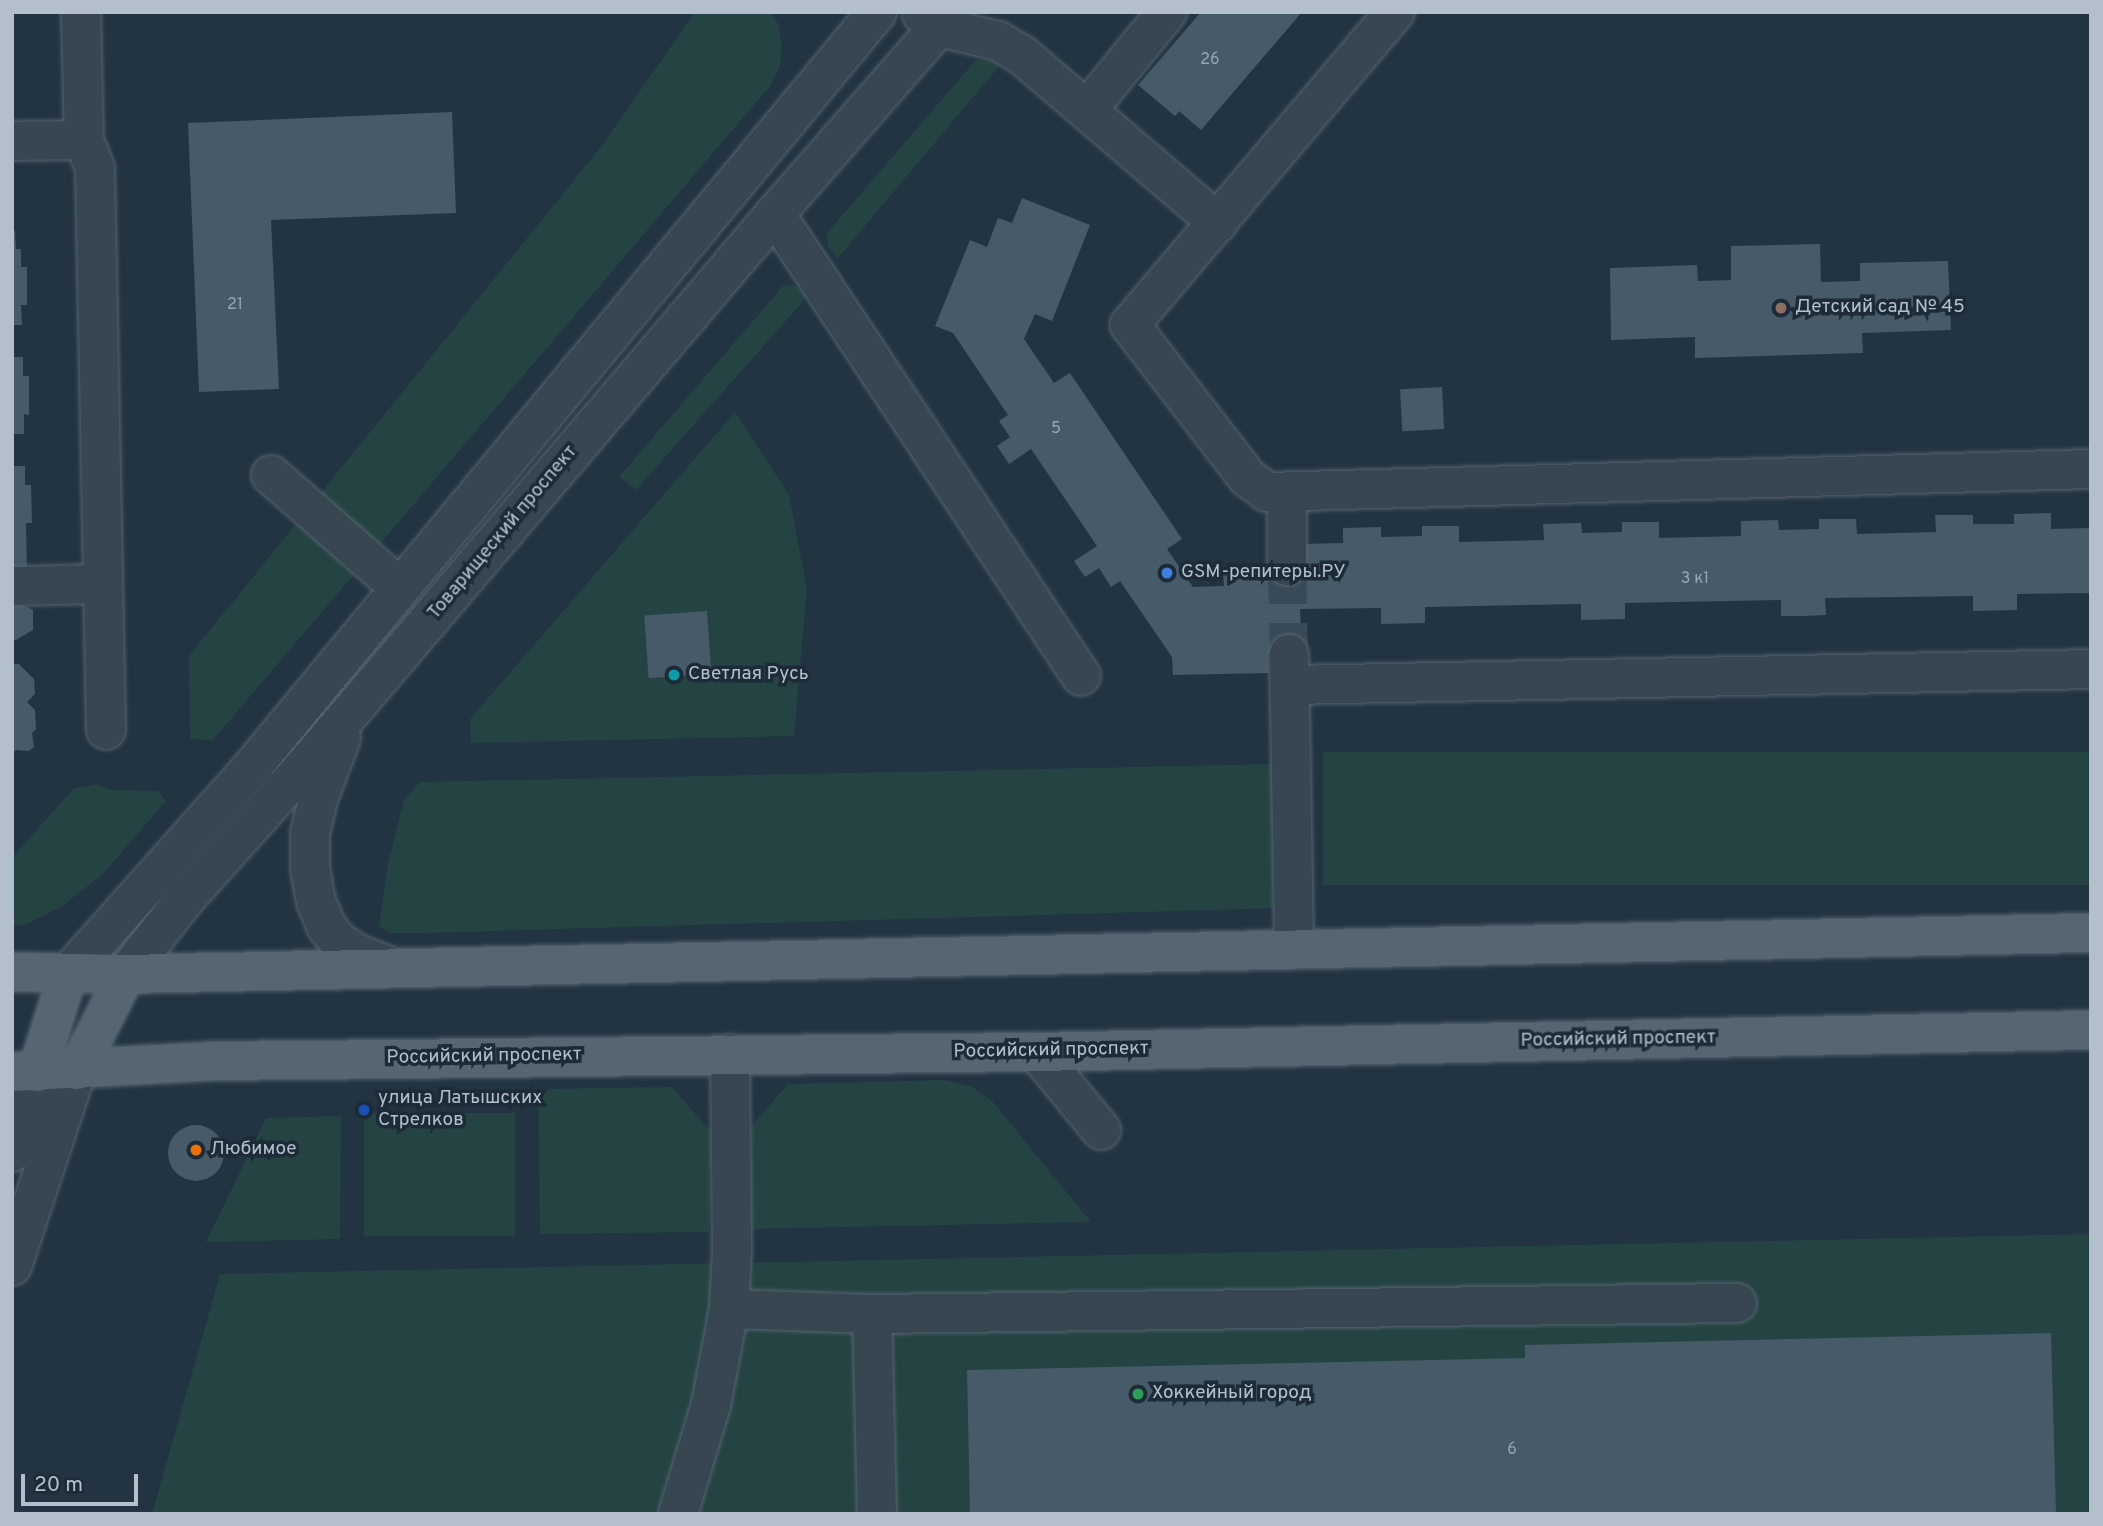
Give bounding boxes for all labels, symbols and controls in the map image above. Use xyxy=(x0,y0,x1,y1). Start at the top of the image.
house number: 26 xyxy=(1200,50,1220,70)
house number: 21 xyxy=(227,295,243,315)
place label: Детский сад № 45 xyxy=(1795,297,1965,319)
marker: Детский сад № 45 xyxy=(1773,300,1789,316)
house number: 5 xyxy=(1051,419,1061,439)
street label: Товарищеский проспект xyxy=(424,441,582,625)
place label: GSM-репитеры.РУ xyxy=(1181,562,1346,584)
marker: GSM-репитеры.РУ xyxy=(1159,565,1175,581)
house number: 3 к1 xyxy=(1681,569,1709,589)
place label: Светлая Русь xyxy=(688,664,809,686)
marker: Светлая Русь xyxy=(666,667,682,683)
street label: Российский проспект xyxy=(1520,1027,1716,1053)
street label: Российский проспект xyxy=(953,1038,1149,1064)
street label: Российский проспект xyxy=(386,1044,582,1070)
place label: улица Латышских Стрелков xyxy=(378,1088,542,1132)
marker: улица Латышских Стрелков xyxy=(356,1102,372,1118)
place label: Любимое xyxy=(210,1139,297,1161)
marker: Любимое xyxy=(188,1142,204,1158)
place label: Хоккейный город xyxy=(1152,1383,1312,1405)
marker: Хоккейный город xyxy=(1130,1386,1146,1402)
house number: 6 xyxy=(1507,1440,1517,1460)
scale bar xyxy=(24,1460,142,1504)
text: 20 m xyxy=(34,1472,83,1499)

